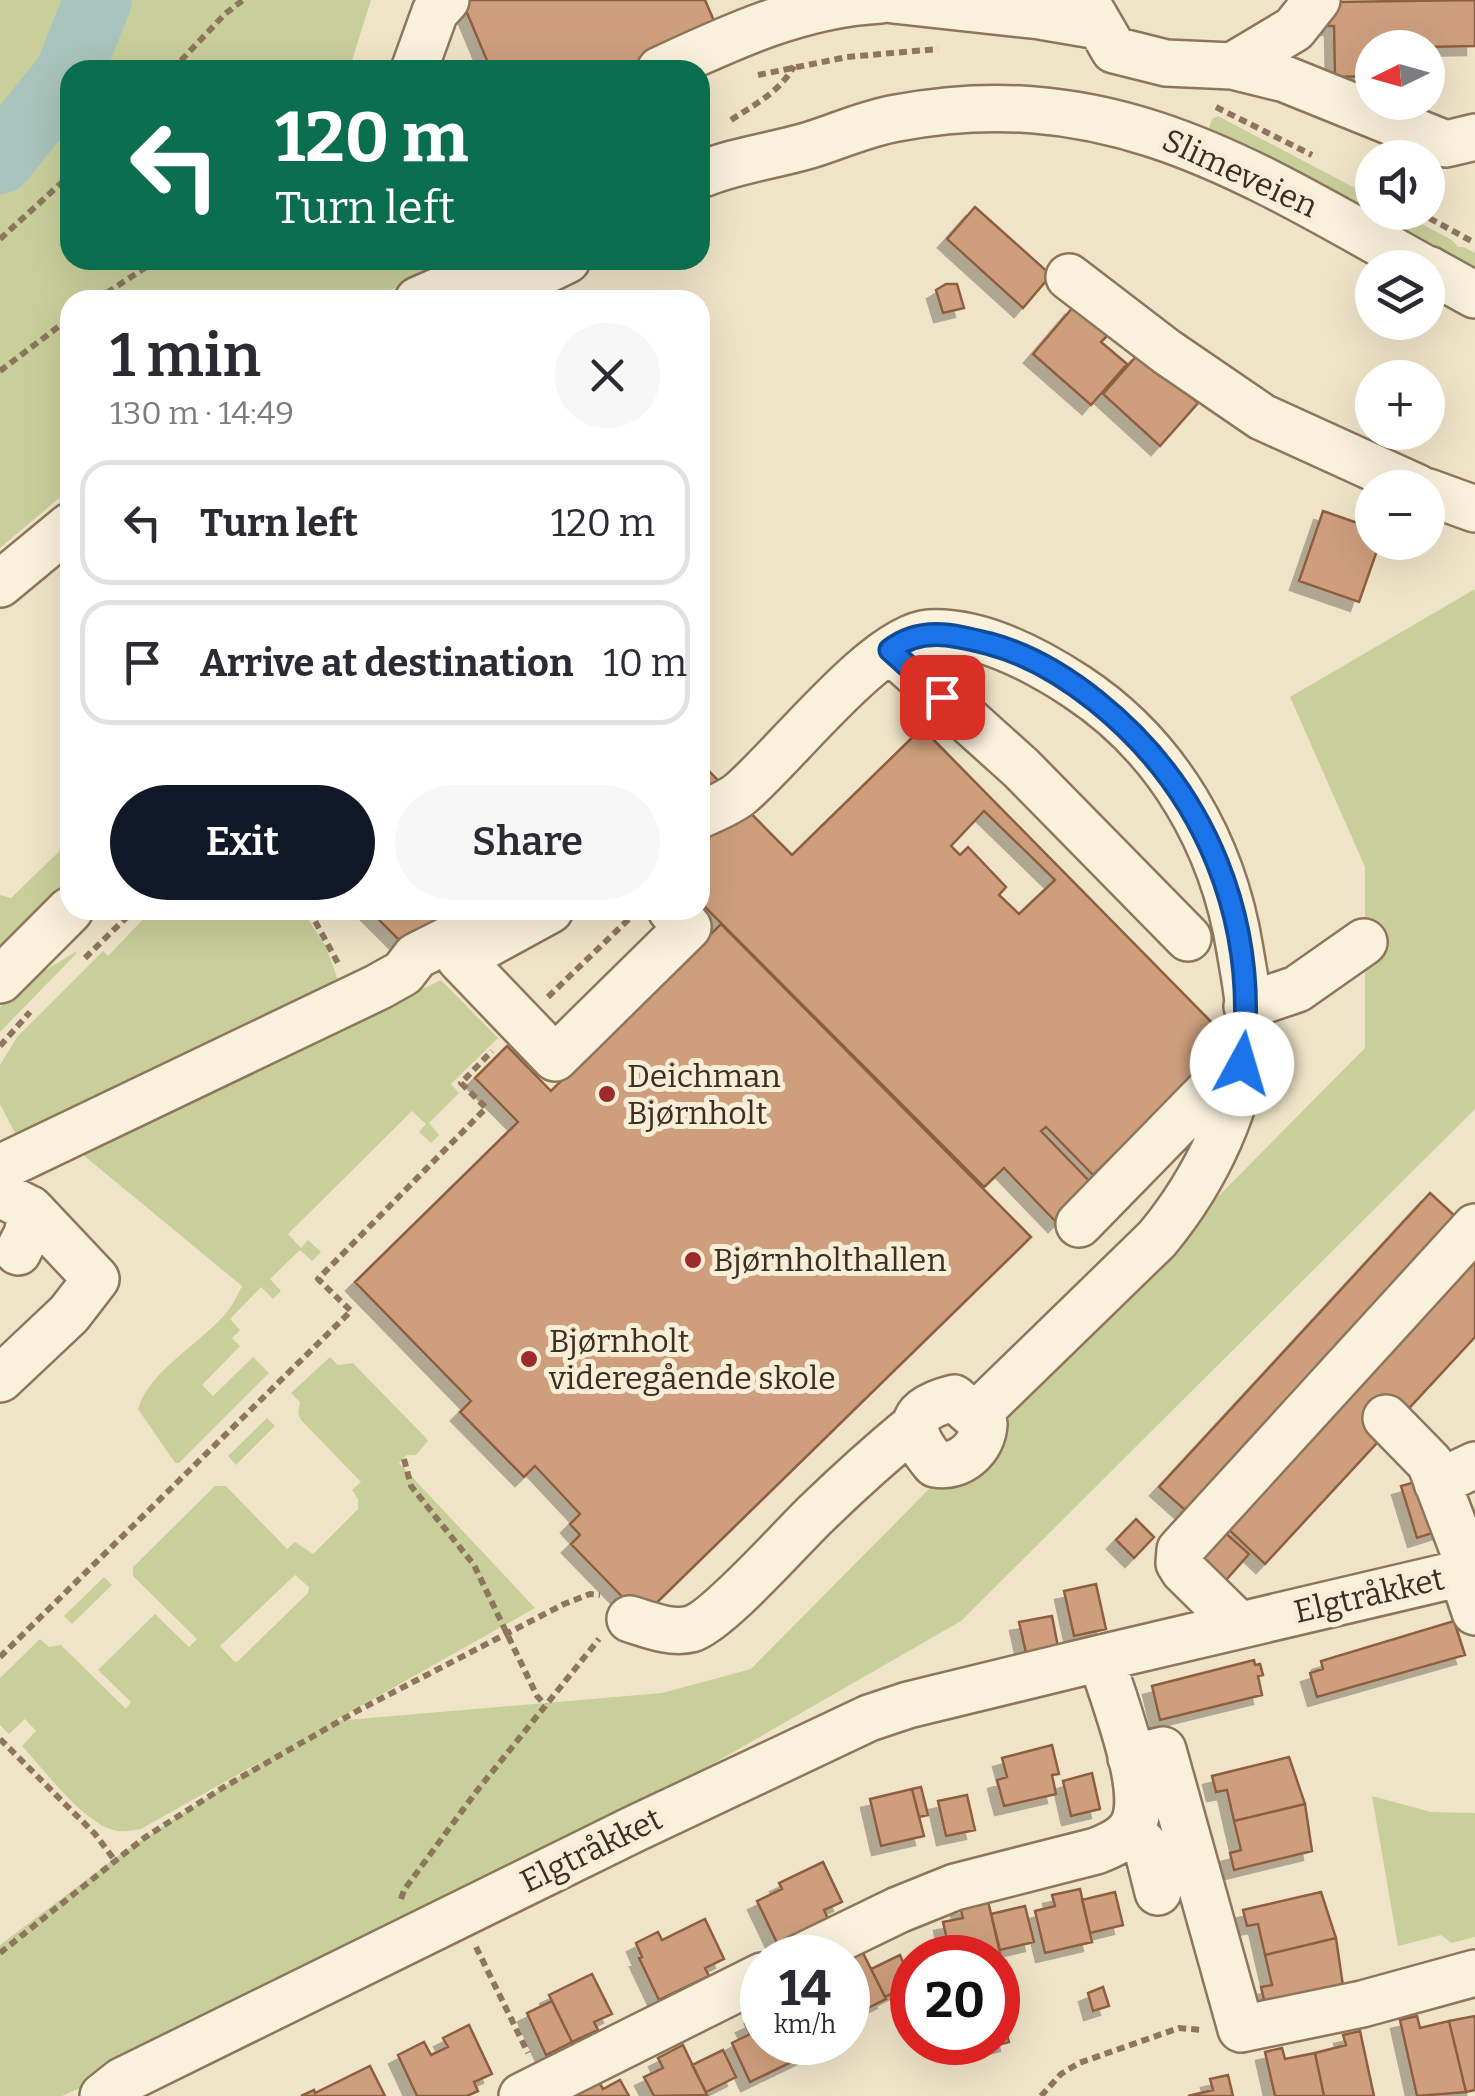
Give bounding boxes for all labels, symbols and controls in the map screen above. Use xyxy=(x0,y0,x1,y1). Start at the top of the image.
north arrow xyxy=(1355,30,1445,120)
map controls xyxy=(1355,30,1445,560)
text: 120 m xyxy=(275,96,468,180)
icon: left xyxy=(110,100,240,230)
street label: Slimeveien xyxy=(1157,121,1323,225)
button: sound xyxy=(1355,140,1445,230)
text: Turn left xyxy=(275,181,455,235)
button: layers xyxy=(1355,250,1445,340)
text: 1 min xyxy=(110,320,261,392)
button: close xyxy=(555,323,660,428)
button: + xyxy=(1355,360,1445,450)
text: 130 m · 14:49 xyxy=(110,394,294,432)
button: − xyxy=(1355,470,1445,560)
icon: left xyxy=(115,495,170,550)
text: Turn left xyxy=(200,500,358,546)
text: 120 m xyxy=(551,500,655,546)
icon: arrive xyxy=(115,635,170,690)
text: Arrive at destination xyxy=(200,640,573,686)
text: 10 m xyxy=(603,640,687,686)
pin xyxy=(900,655,985,740)
icon: arrive xyxy=(915,670,970,725)
button: Exit xyxy=(110,785,375,900)
button: Share xyxy=(395,785,660,900)
position arrow xyxy=(1190,1012,1294,1116)
place label: Deichman Bjørnholt xyxy=(627,1057,781,1132)
marker: Deichman Bjørnholt xyxy=(596,1083,618,1105)
place label: Bjørnholthallen xyxy=(713,1241,947,1279)
marker: Bjørnholthallen xyxy=(682,1249,704,1271)
place label: Bjørnholt videregående skole xyxy=(548,1322,836,1397)
marker: Bjørnholt videregående skole xyxy=(518,1348,540,1370)
street label: Elgtråkket xyxy=(1290,1559,1448,1631)
street label: Elgtråkket xyxy=(514,1799,668,1901)
speed limit sign: 20 xyxy=(890,1935,1020,2065)
text: 14 xyxy=(779,1958,831,2018)
text: km/h xyxy=(774,2010,836,2040)

